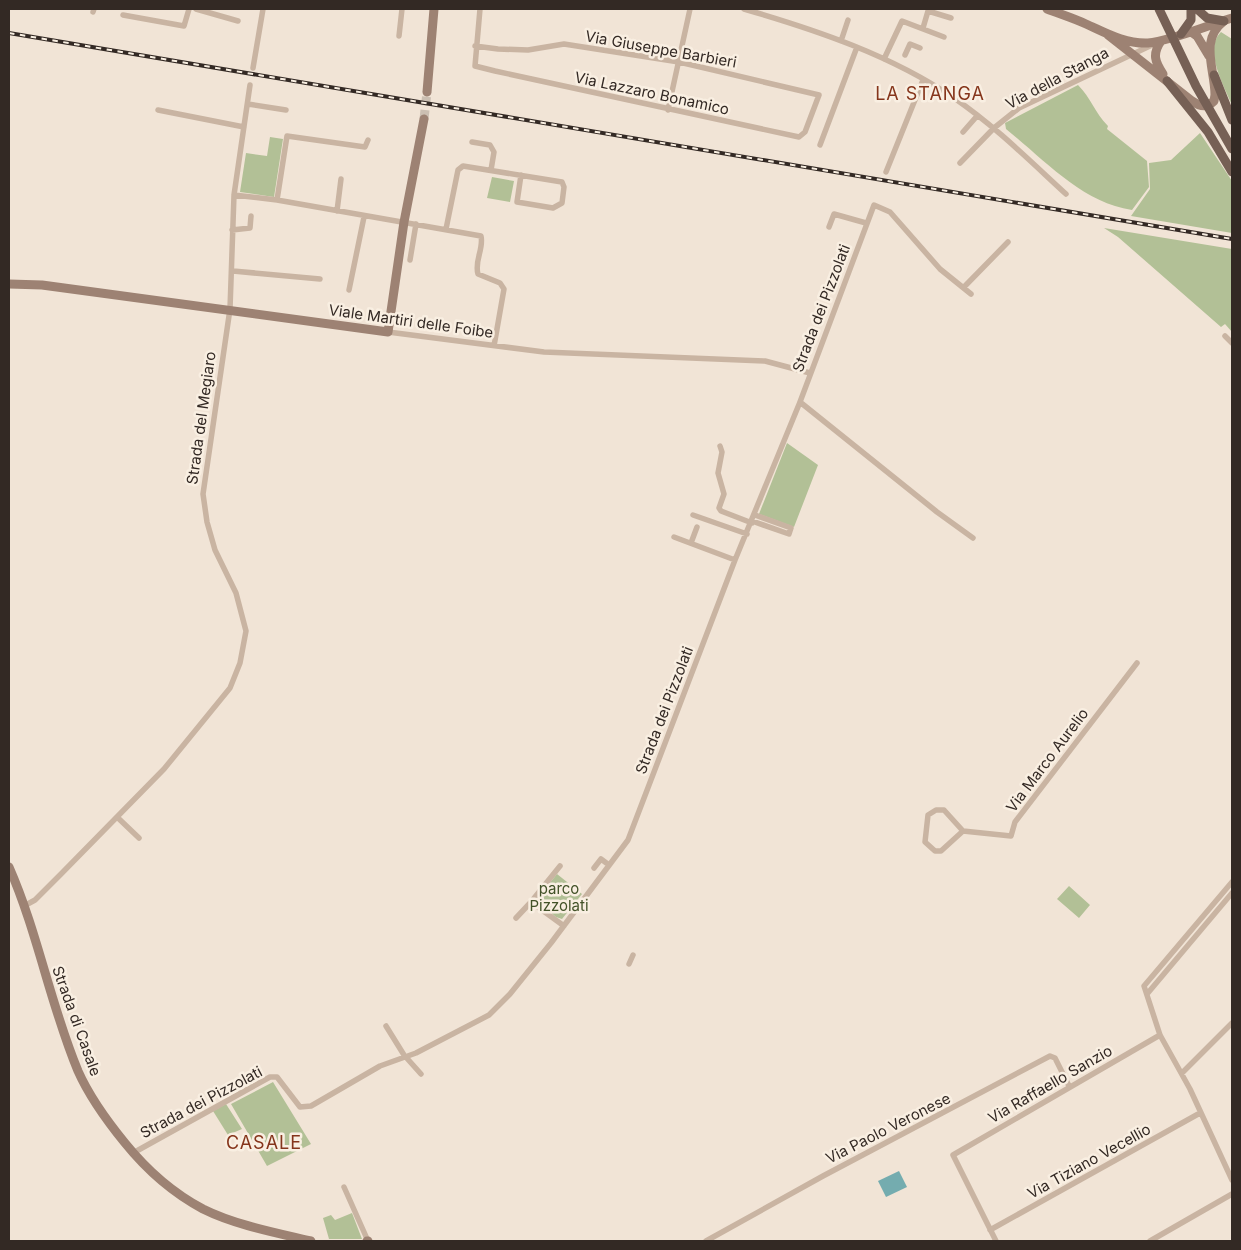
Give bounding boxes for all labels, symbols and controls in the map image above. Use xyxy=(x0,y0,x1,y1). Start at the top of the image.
street label: Via Giuseppe Barbieri xyxy=(584,26,738,72)
street label: Via della Stanga xyxy=(1002,43,1112,113)
street label: Via Lazzaro Bonamico xyxy=(573,67,731,119)
district label: LA STANGA xyxy=(875,83,985,104)
street label: Strada dei Pizzolati xyxy=(788,241,854,375)
street label: Viale Martiri delle Foibe xyxy=(327,300,495,342)
street label: Strada del Megiaro xyxy=(182,350,220,486)
street label: Strada dei Pizzolati xyxy=(631,643,697,777)
street label: Via Marco Aurelio xyxy=(1002,704,1092,816)
park label: parco Pizzolati xyxy=(529,879,589,915)
street label: Strada di Casale xyxy=(48,963,106,1079)
street label: Via Raffaello Sanzio xyxy=(984,1041,1116,1127)
street label: Strada dei Pizzolati xyxy=(137,1062,265,1142)
street label: Via Paolo Veronese xyxy=(822,1088,954,1168)
street label: Via Tiziano Vecellio xyxy=(1024,1119,1154,1203)
district label: CASALE xyxy=(226,1132,302,1153)

